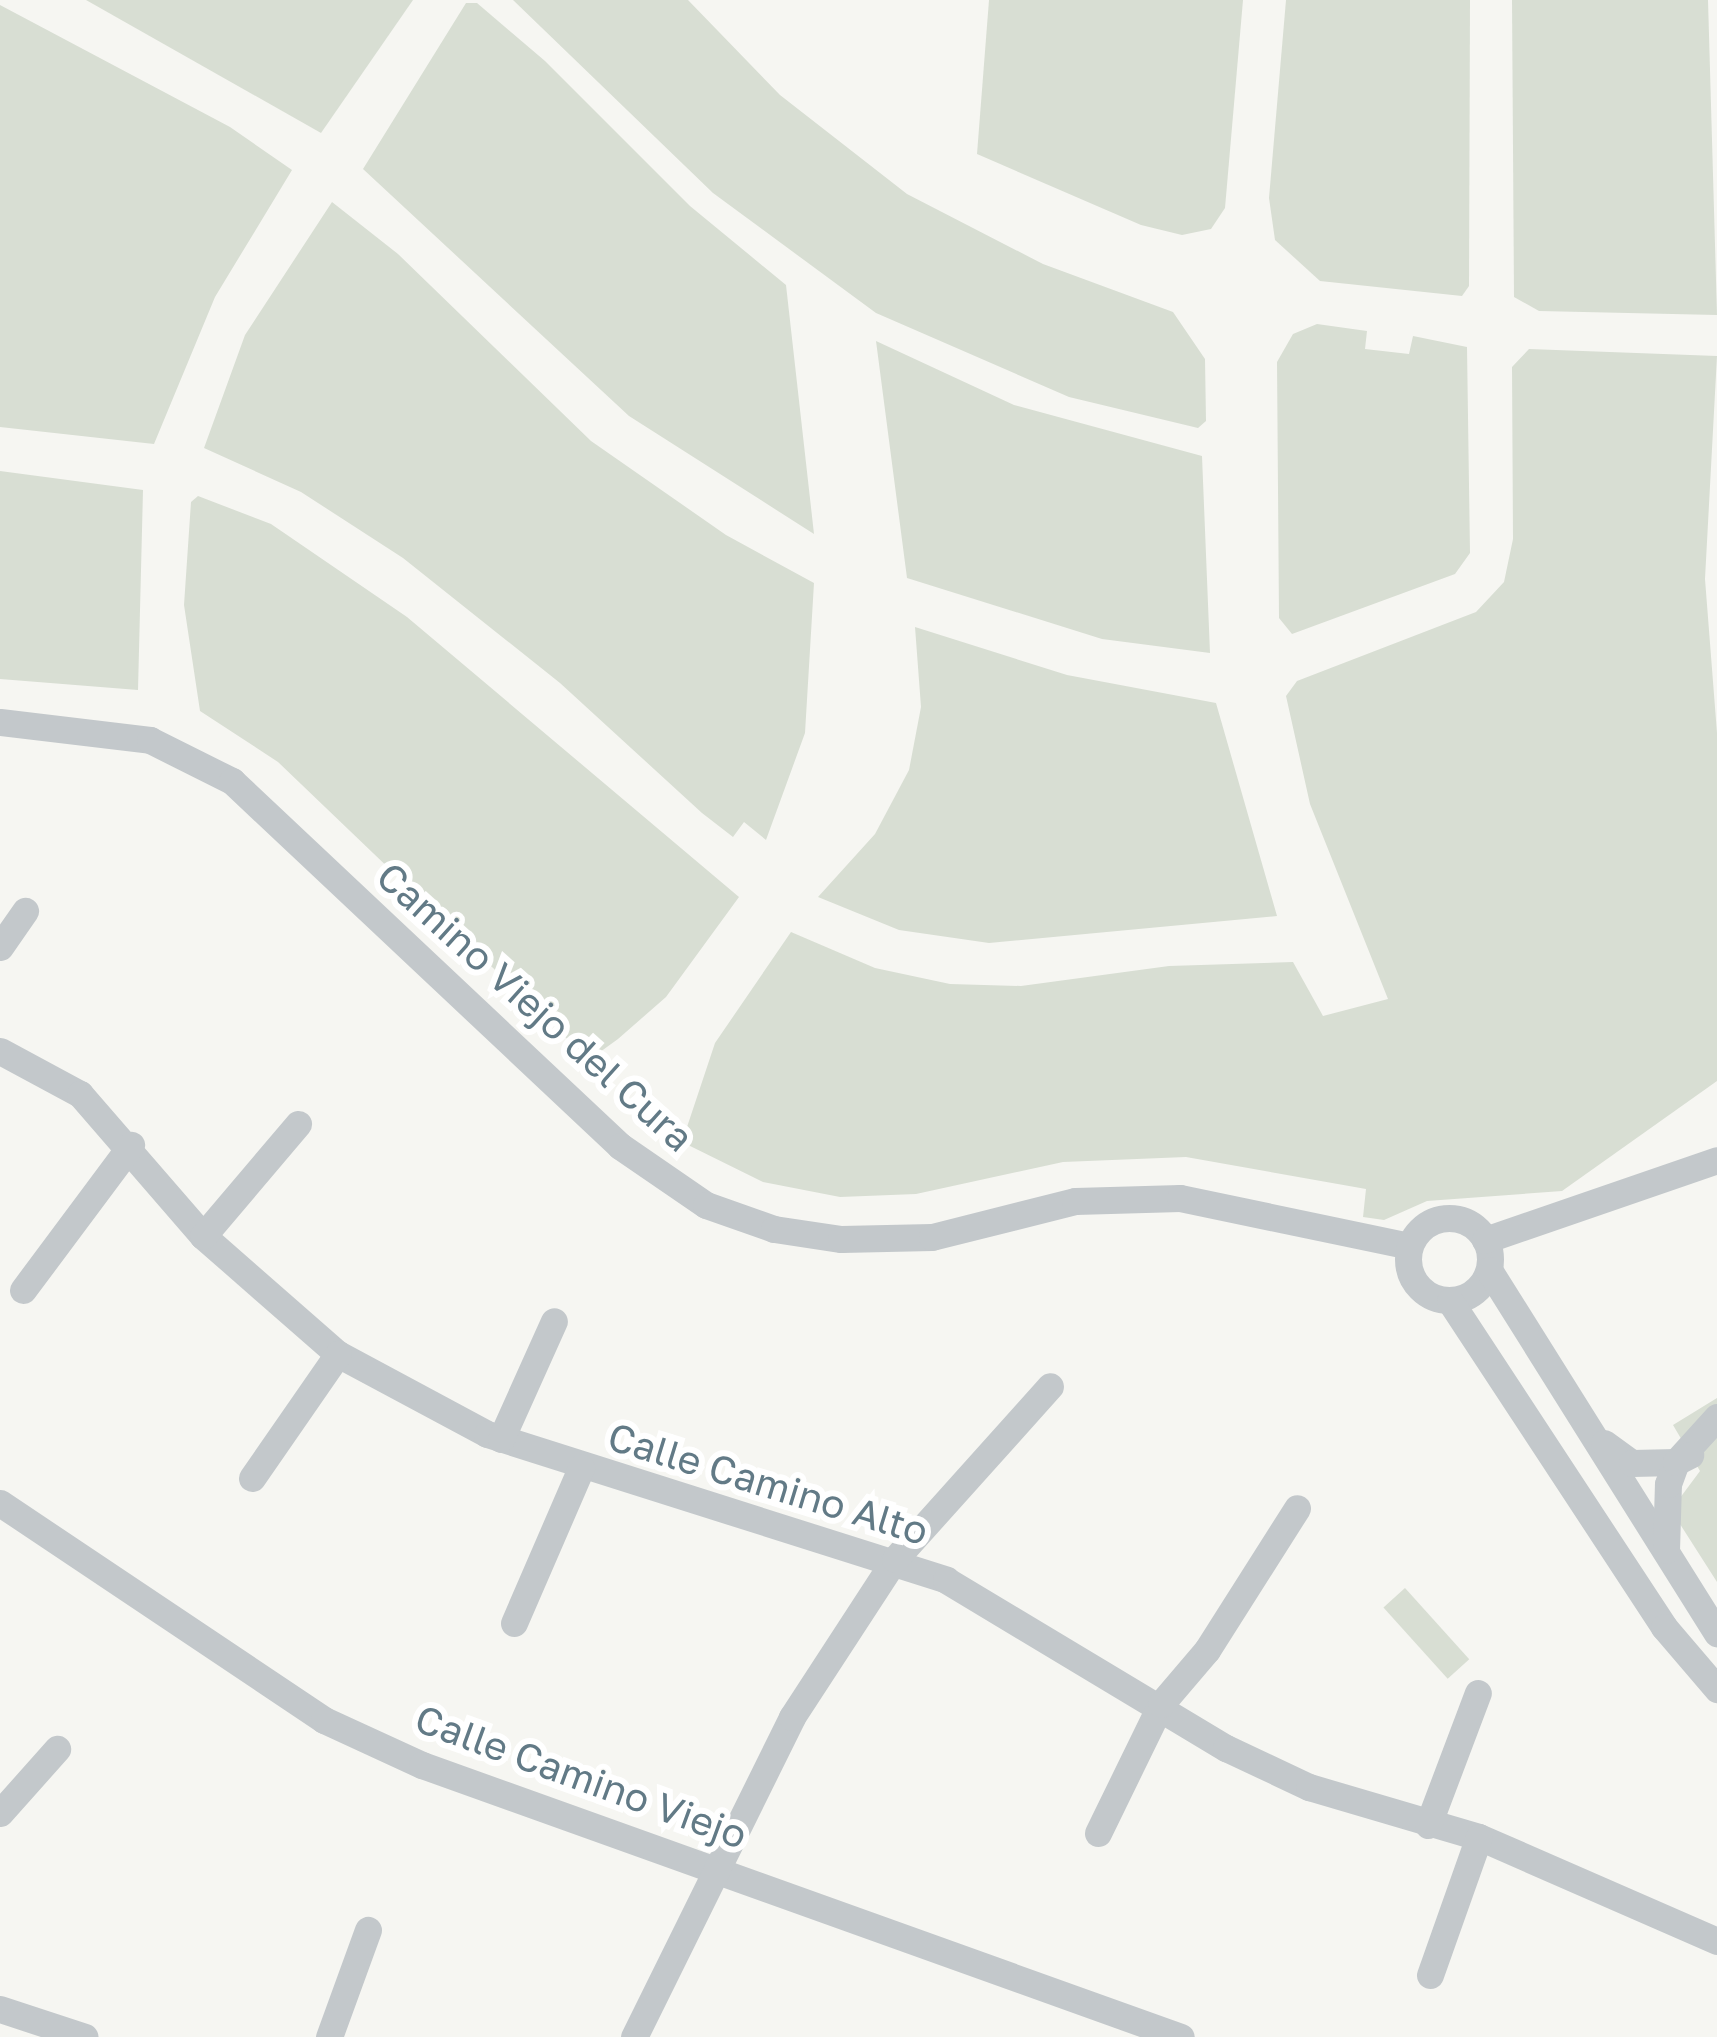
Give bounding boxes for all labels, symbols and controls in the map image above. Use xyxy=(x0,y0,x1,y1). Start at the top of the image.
street label: Camino Viejo del Cura xyxy=(367,853,703,1161)
street label: Calle Camino Alto xyxy=(602,1413,934,1555)
street label: Calle Camino Viejo xyxy=(409,1695,753,1859)

